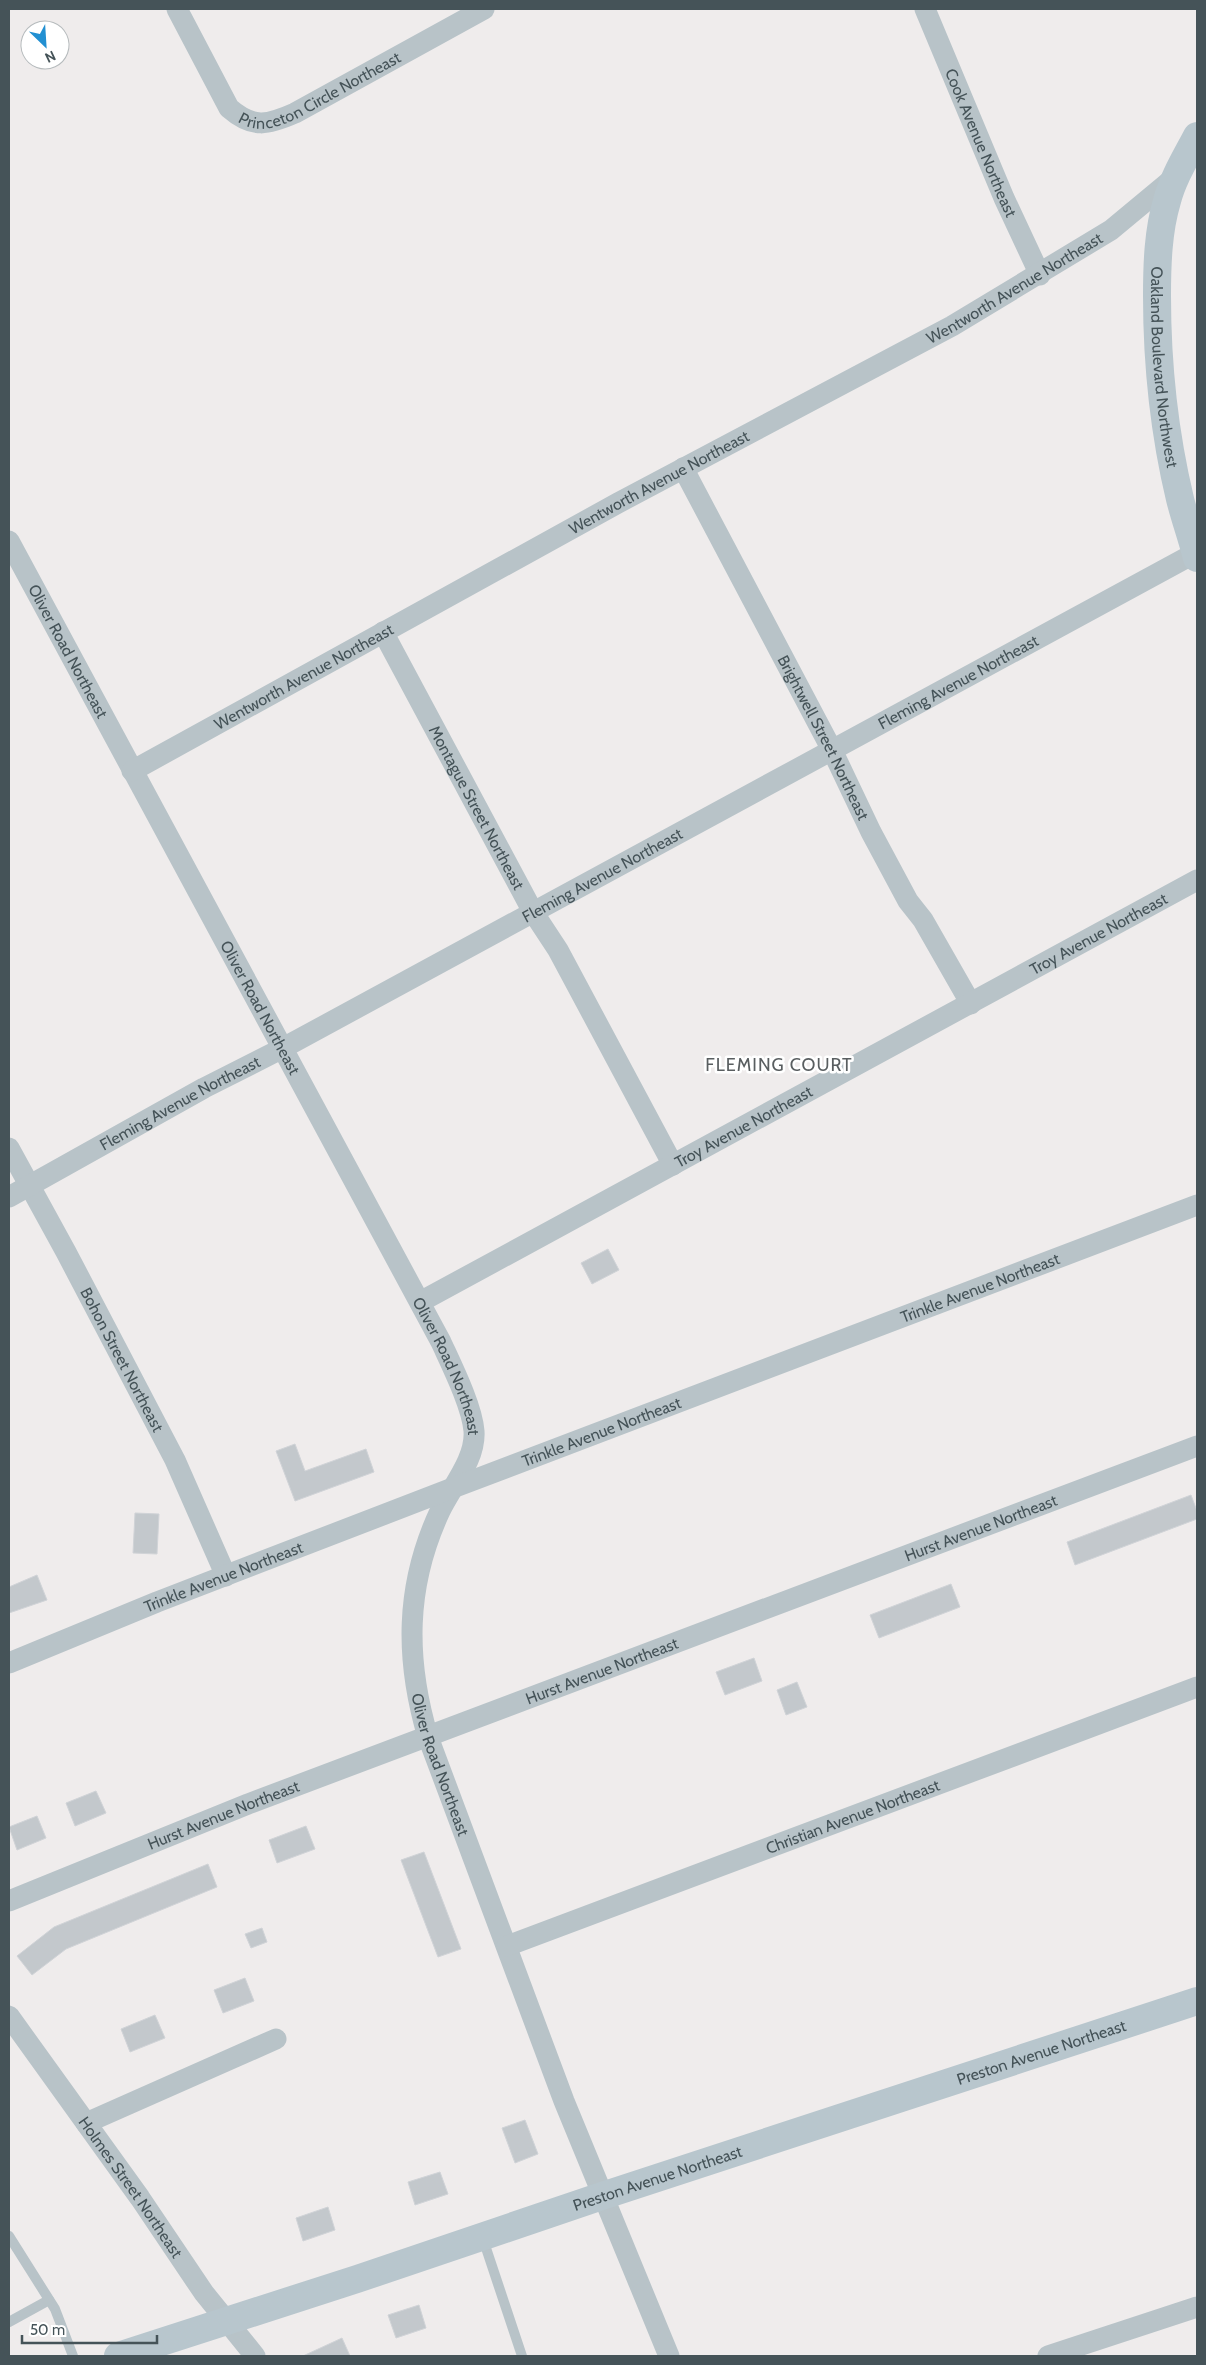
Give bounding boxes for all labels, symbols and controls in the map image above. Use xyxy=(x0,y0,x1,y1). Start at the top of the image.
north arrow xyxy=(20,20,70,70)
text: N xyxy=(42,47,59,67)
street label: Princeton Circle Northeast xyxy=(236,47,404,132)
street label: Cook Avenue Northeast xyxy=(941,66,1021,221)
street label: Wentworth Avenue Northeast xyxy=(923,228,1106,347)
street label: Oakland Boulevard Northwest xyxy=(1147,266,1183,470)
street label: Wentworth Avenue Northeast xyxy=(566,426,753,538)
street label: Oliver Road Northeast xyxy=(25,581,112,722)
street label: Wentworth Avenue Northeast xyxy=(211,619,397,733)
street label: Fleming Avenue Northeast xyxy=(875,630,1042,733)
street label: Brightwell Street Northeast xyxy=(774,652,874,824)
street label: Montague Street Northeast xyxy=(425,722,529,893)
street label: Fleming Avenue Northeast xyxy=(519,823,686,926)
street label: Troy Avenue Northeast xyxy=(1026,888,1171,979)
street label: Oliver Road Northeast xyxy=(217,937,305,1078)
street label: Fleming Avenue Northeast xyxy=(96,1052,264,1154)
district label: FLEMING COURT xyxy=(705,1054,853,1076)
street label: Troy Avenue Northeast xyxy=(671,1081,816,1171)
street label: Trinkle Avenue Northeast xyxy=(898,1249,1063,1326)
street label: Bohon Street Northeast xyxy=(77,1284,168,1435)
street label: Oliver Road Northeast xyxy=(409,1294,484,1436)
street label: Trinkle Avenue Northeast xyxy=(519,1392,684,1470)
street label: Hurst Avenue Northeast xyxy=(902,1490,1060,1565)
street label: Trinkle Avenue Northeast xyxy=(141,1537,306,1616)
street label: Hurst Avenue Northeast xyxy=(523,1633,681,1708)
street label: Oliver Road Northeast xyxy=(408,1691,474,1839)
street label: Christian Avenue Northeast xyxy=(763,1775,943,1858)
street label: Hurst Avenue Northeast xyxy=(145,1776,302,1853)
street label: Preston Avenue Northeast xyxy=(954,2015,1129,2089)
street label: Holmes Street Northeast xyxy=(75,2113,187,2262)
street label: Preston Avenue Northeast xyxy=(570,2141,745,2215)
scale bar xyxy=(22,2312,158,2344)
text: 50 m xyxy=(30,2321,65,2339)

